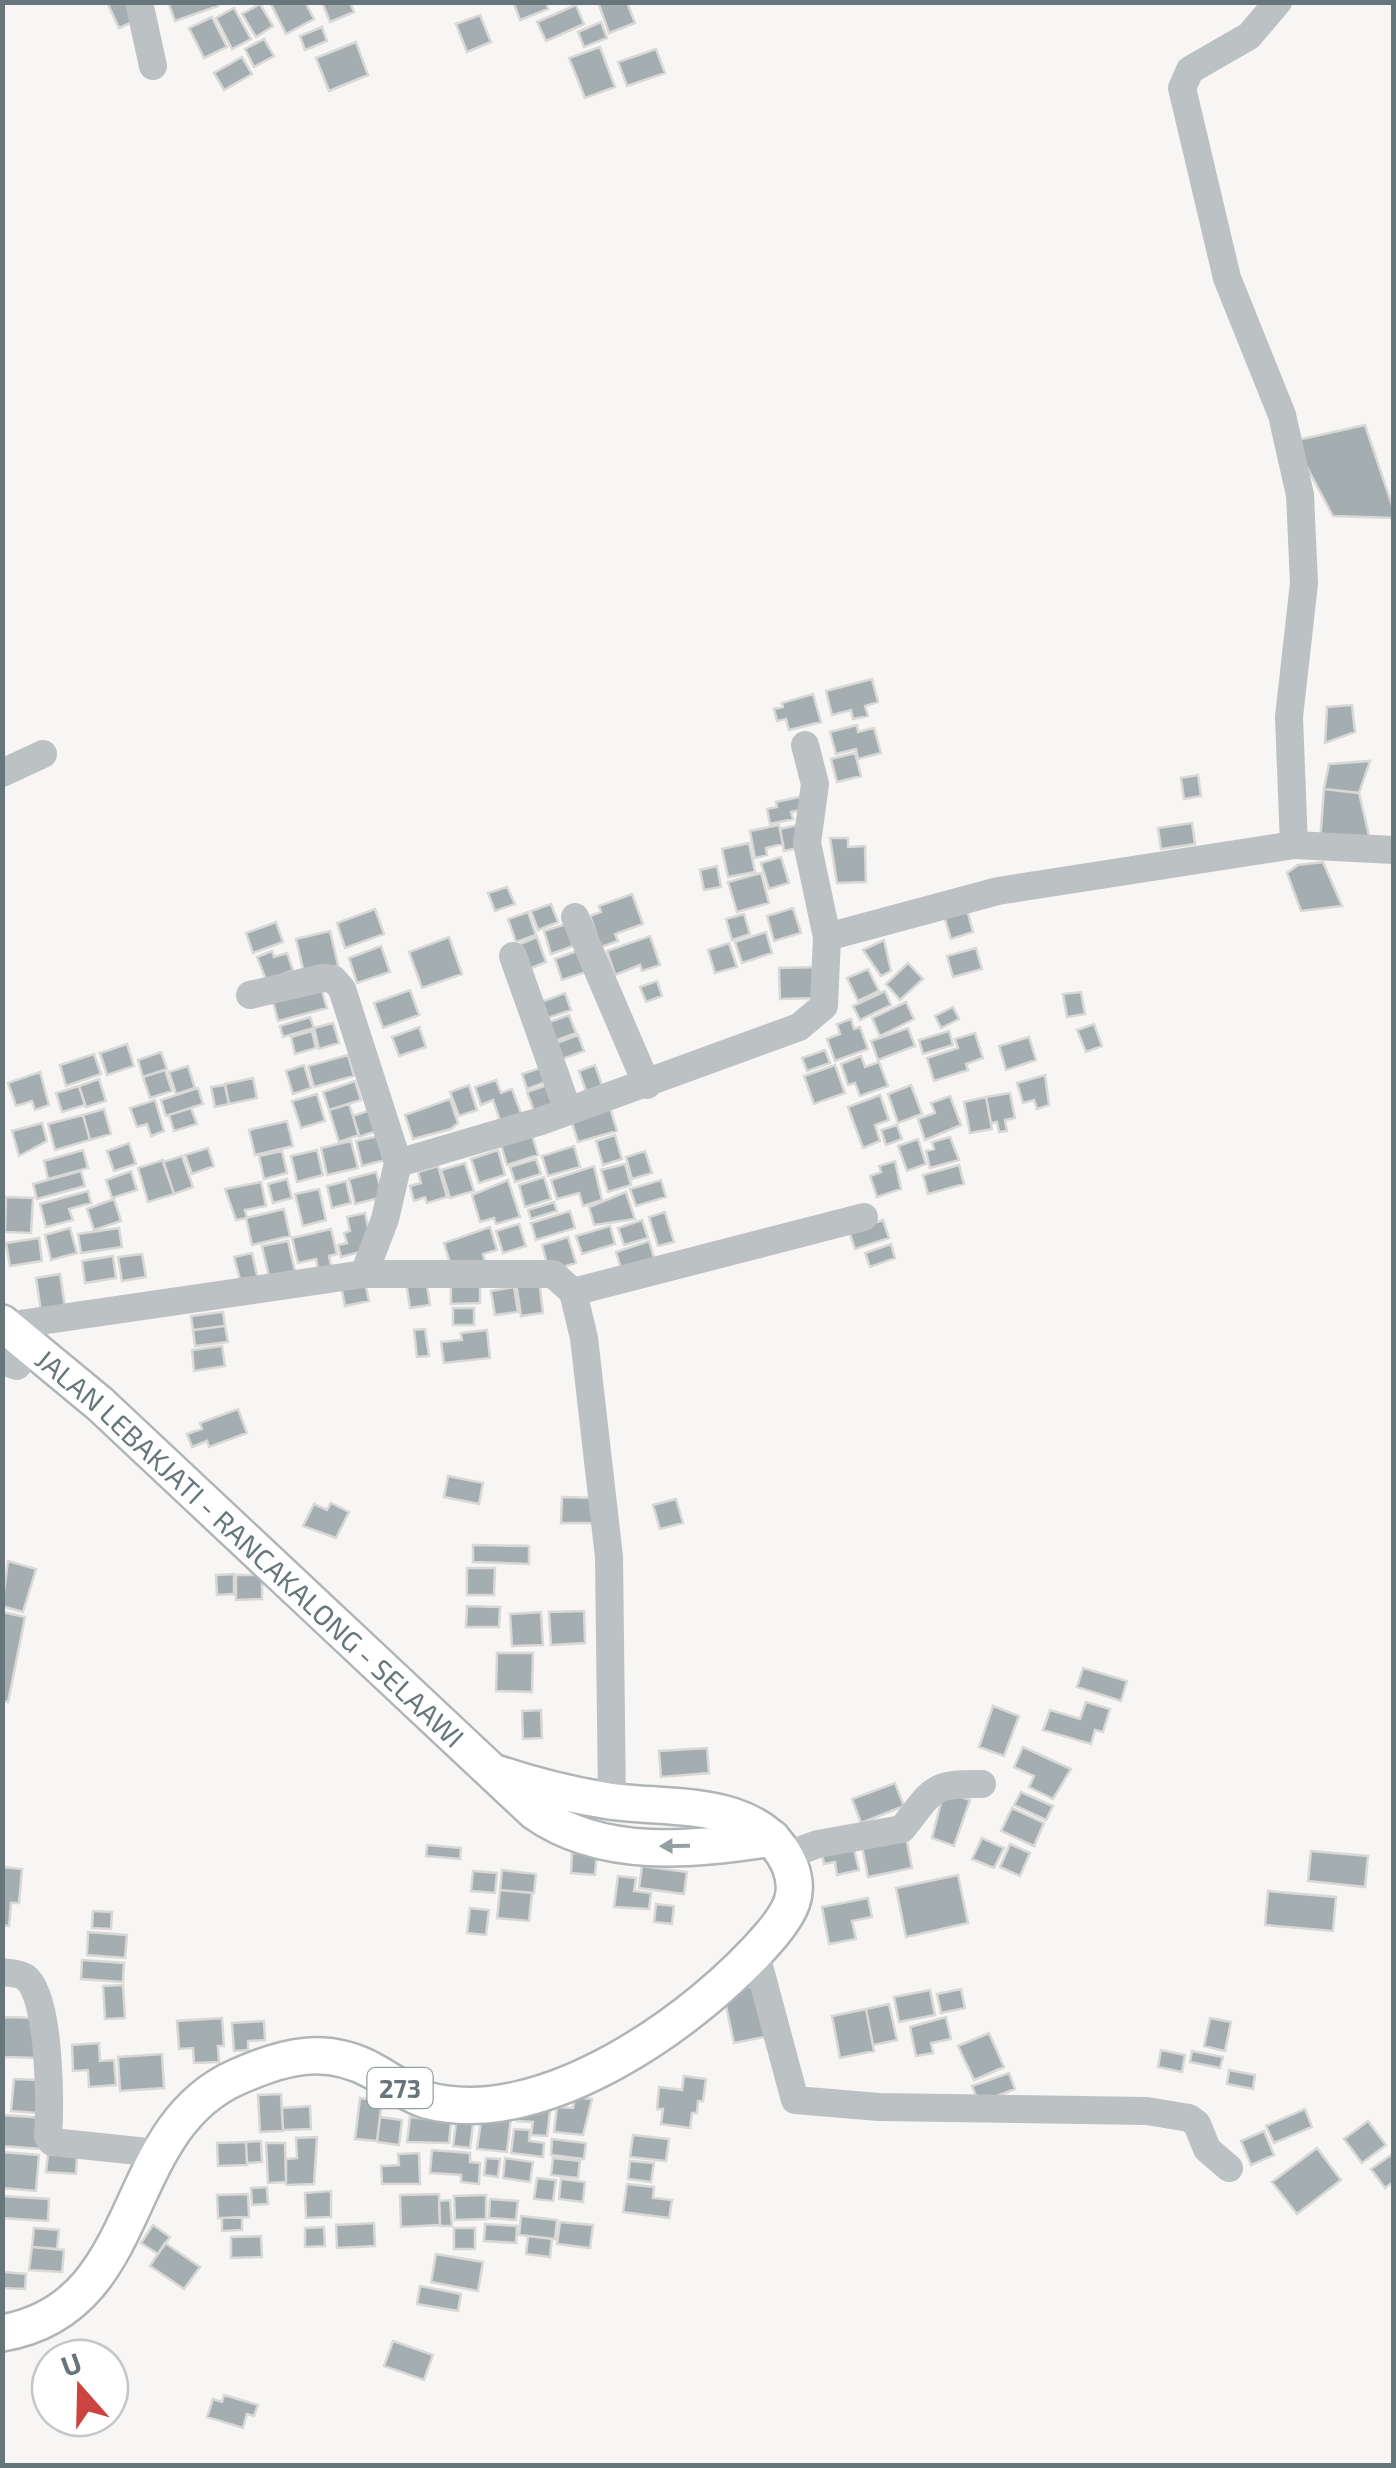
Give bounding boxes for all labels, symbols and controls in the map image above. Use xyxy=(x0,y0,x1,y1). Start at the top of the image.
street label: JALAN LEBAKJATI - RANCAKALONG - SELAAWI xyxy=(29,1341,472,1754)
one-way arrow xyxy=(658,1839,690,1855)
road number: 273 xyxy=(368,2068,432,2108)
north arrow xyxy=(30,2338,130,2438)
text: U xyxy=(56,2344,86,2383)

